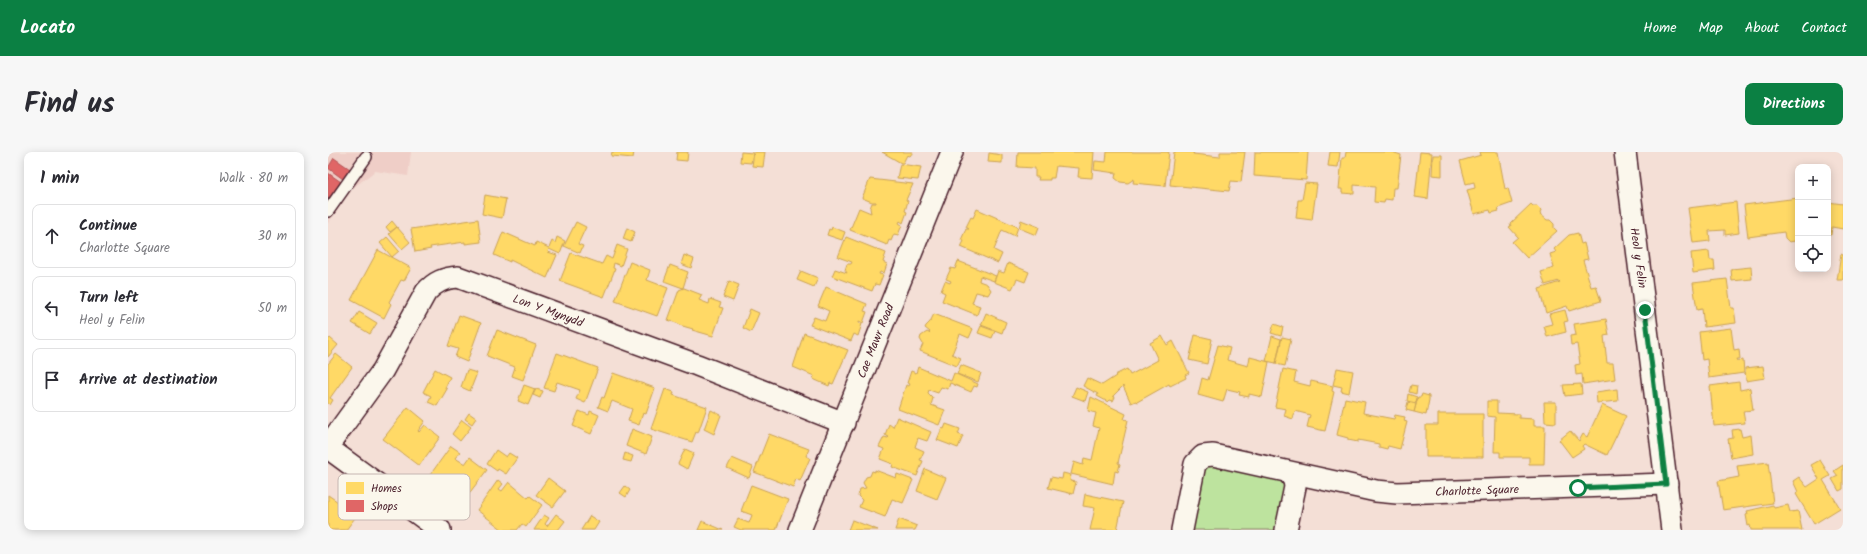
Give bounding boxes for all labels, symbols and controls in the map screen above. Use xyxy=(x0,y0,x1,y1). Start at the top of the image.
text: Locato xyxy=(20,13,75,43)
text: Home xyxy=(1643,17,1677,39)
text: Map xyxy=(1699,17,1723,39)
text: About xyxy=(1745,17,1779,39)
text: Contact xyxy=(1801,17,1847,39)
text: Find us xyxy=(24,82,115,127)
button: Directions xyxy=(1745,83,1843,125)
map controls xyxy=(1795,164,1831,272)
button: + xyxy=(1795,164,1831,200)
text: 1 min xyxy=(40,165,79,192)
text: Walk · 80 m xyxy=(219,168,288,189)
button: − xyxy=(1795,200,1831,236)
text: Continue xyxy=(79,214,137,238)
icon: ahead xyxy=(41,225,63,247)
text: 30 m xyxy=(258,226,287,247)
street label: Heol y Felin xyxy=(1624,227,1652,289)
button: locate xyxy=(1795,236,1831,272)
text: Charlotte Square xyxy=(79,238,170,259)
text: Turn left xyxy=(79,286,139,310)
street label: Lon Y Mynydd xyxy=(510,289,587,333)
icon: left xyxy=(41,297,63,319)
text: 50 m xyxy=(258,298,287,319)
street label: Cae Mawr Road xyxy=(852,300,900,381)
route end xyxy=(1636,301,1654,319)
text: Heol y Felin xyxy=(79,310,145,331)
text: Arrive at destination xyxy=(79,368,218,392)
icon: arrive xyxy=(41,369,63,391)
legend xyxy=(338,474,470,520)
route start xyxy=(1569,479,1587,497)
text: Homes xyxy=(371,480,402,498)
street label: Charlotte Square xyxy=(1435,480,1520,502)
text: Shops xyxy=(371,498,398,516)

